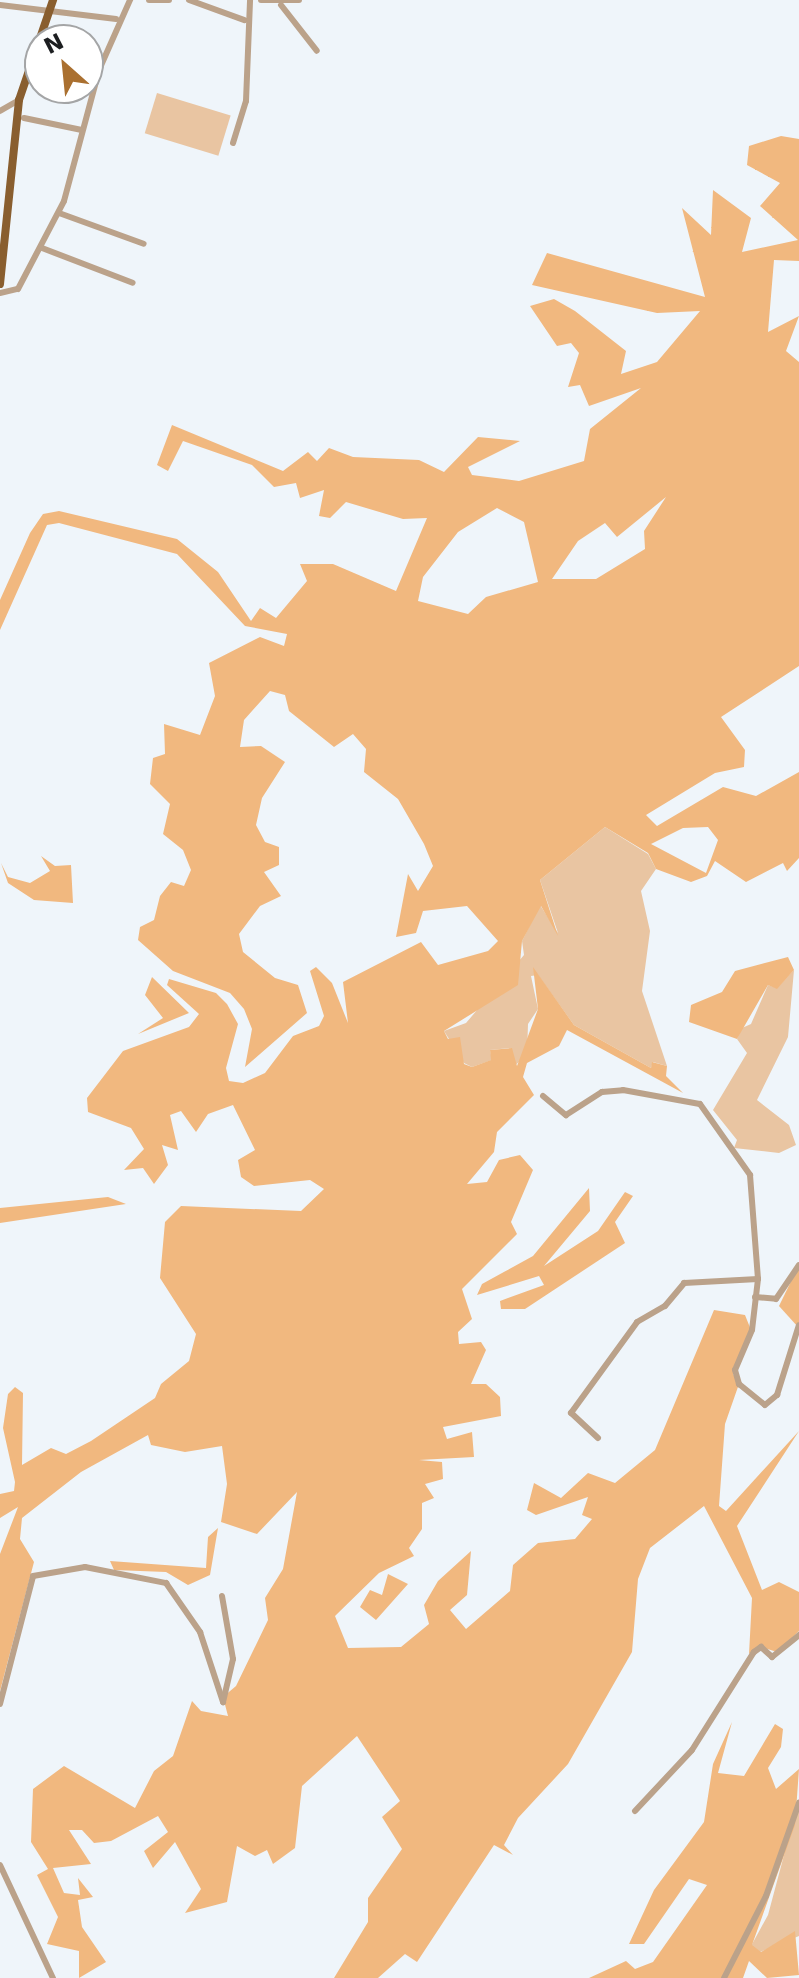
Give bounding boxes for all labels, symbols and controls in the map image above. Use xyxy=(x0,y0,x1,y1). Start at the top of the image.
north arrow xyxy=(24,24,104,104)
text: N xyxy=(40,29,68,59)

